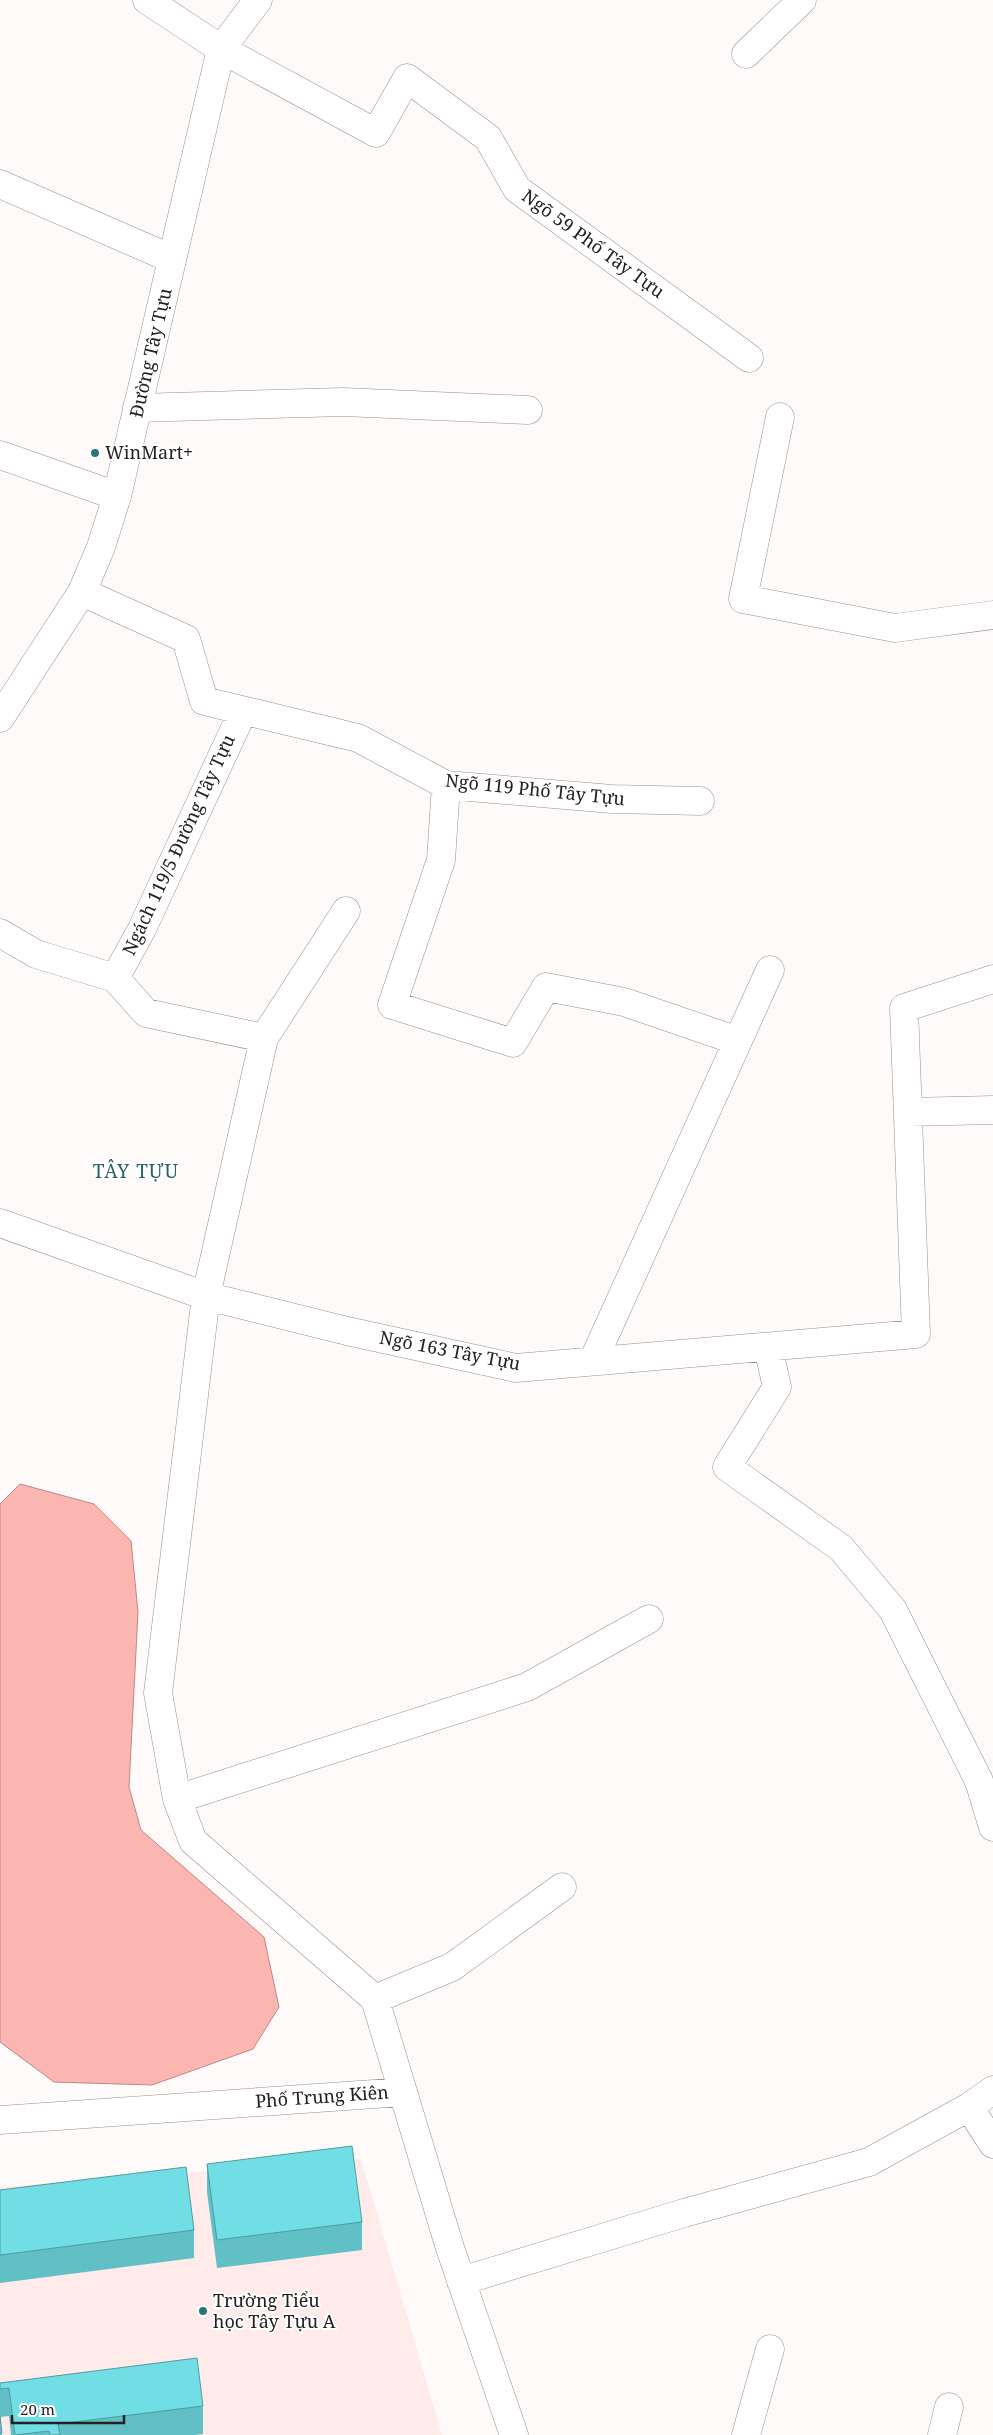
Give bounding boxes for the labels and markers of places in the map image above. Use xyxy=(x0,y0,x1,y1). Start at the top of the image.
place label: WinMart+ xyxy=(105,440,193,464)
marker: WinMart+ xyxy=(89,447,101,459)
place label: Trường Tiểu học Tây Tựu A xyxy=(213,2288,336,2333)
marker: Trường Tiểu học Tây Tựu A xyxy=(197,2305,209,2317)

